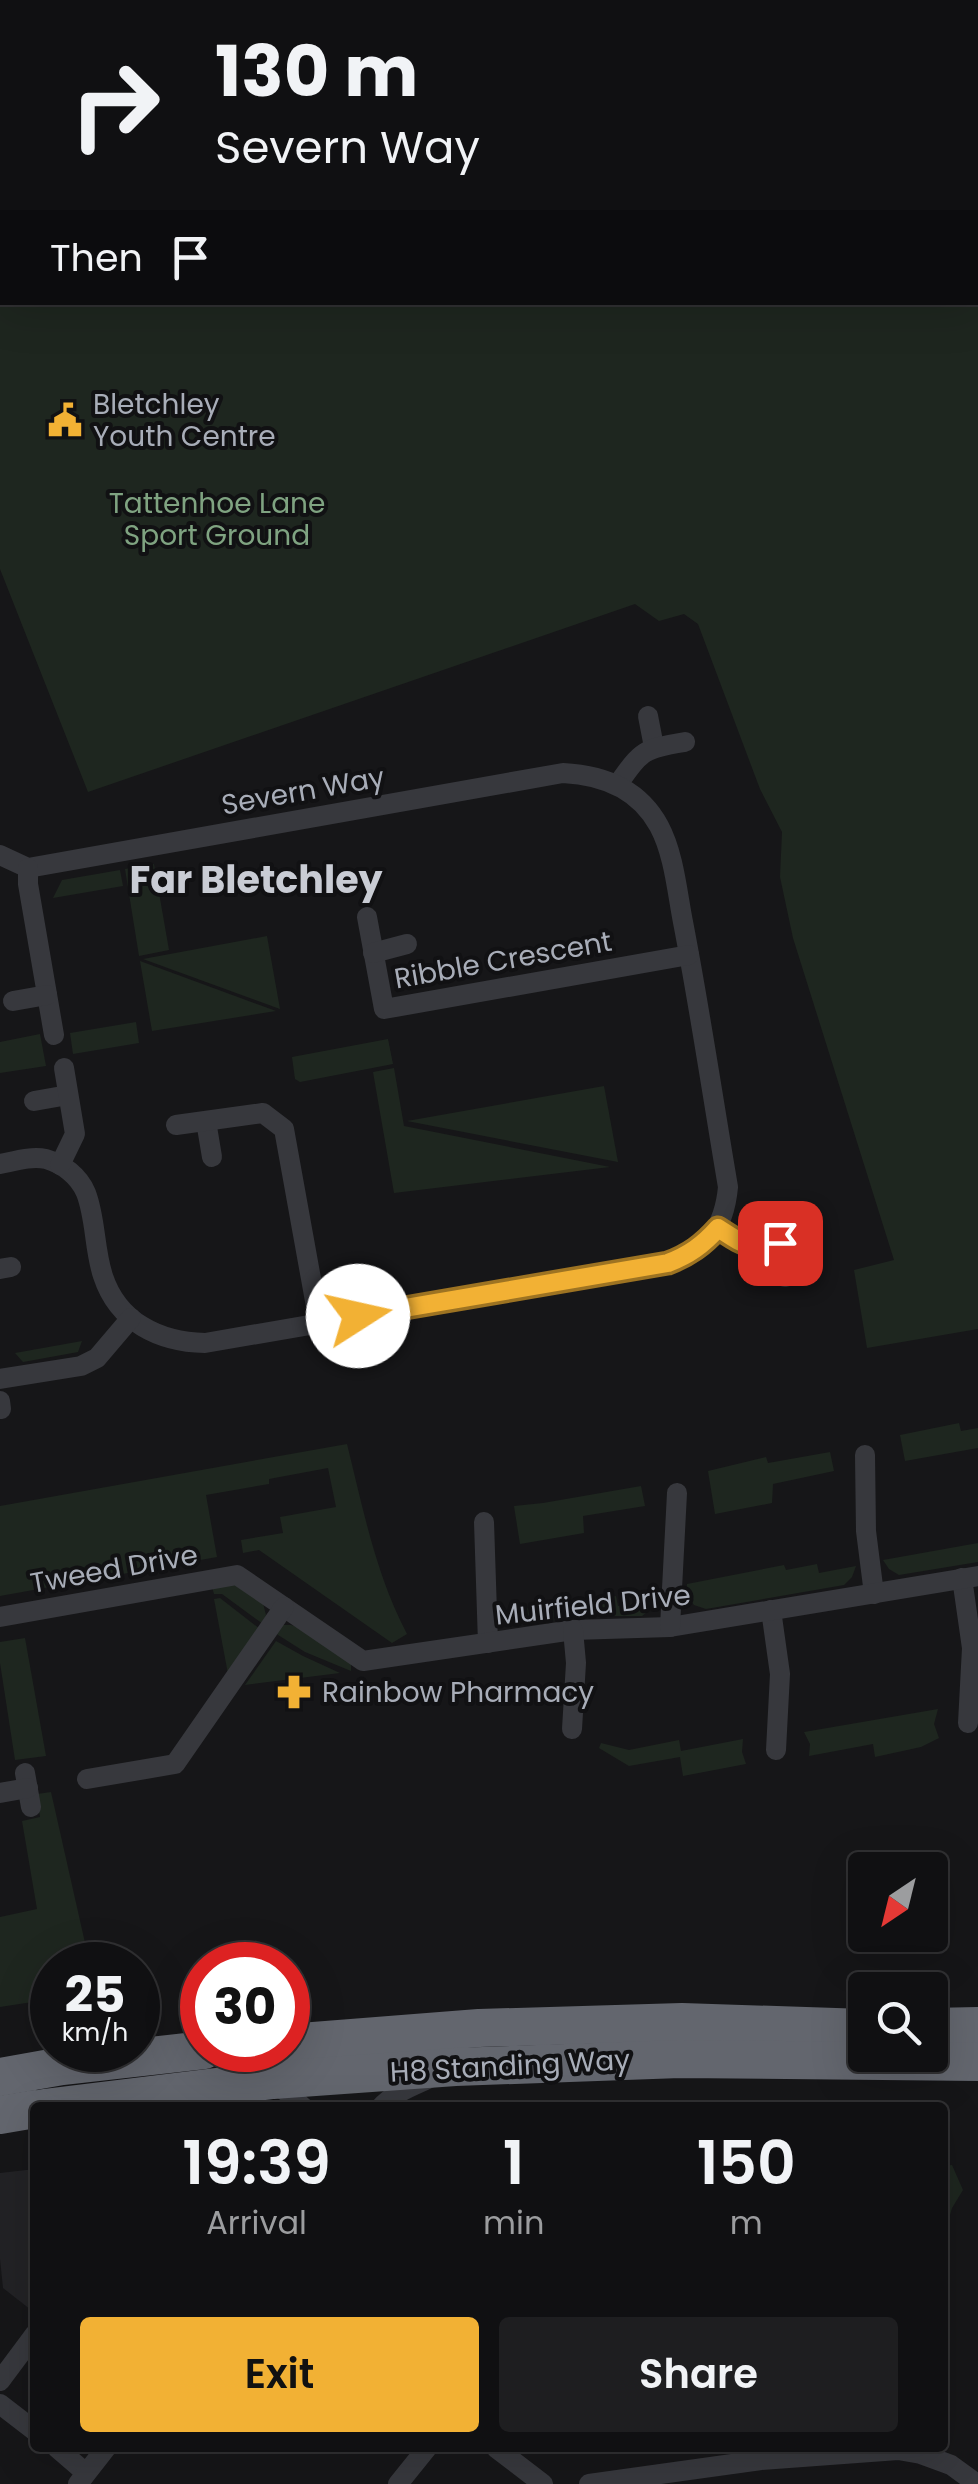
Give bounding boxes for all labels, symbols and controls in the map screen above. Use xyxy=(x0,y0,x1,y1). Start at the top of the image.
text: 130 m xyxy=(215,22,418,121)
icon: right xyxy=(50,40,180,170)
text: Severn Way xyxy=(215,116,480,179)
icon: arrive xyxy=(163,230,218,285)
text: Then xyxy=(50,231,143,284)
place label: Bletchley Youth Centre xyxy=(93,385,276,456)
public building icon: Bletchley Youth Centre xyxy=(46,401,84,439)
park label: Tattenhoe Lane Sport Ground xyxy=(109,484,325,555)
street label: Severn Way xyxy=(218,757,388,825)
district label: Far Bletchley xyxy=(129,853,384,906)
street label: Ribble Crescent xyxy=(391,922,615,998)
pin xyxy=(738,1201,823,1286)
icon: arrive xyxy=(753,1216,808,1271)
position arrow xyxy=(306,1264,410,1368)
street label: Tweed Drive xyxy=(27,1535,201,1603)
street label: Muirfield Drive xyxy=(493,1575,693,1635)
pharmacy icon: Rainbow Pharmacy xyxy=(275,1673,313,1711)
place label: Rainbow Pharmacy xyxy=(322,1673,594,1712)
north arrow xyxy=(848,1852,948,1952)
map controls xyxy=(848,1852,948,2072)
speed limit sign: 30 xyxy=(180,1942,310,2072)
text: 25 xyxy=(64,1959,126,2030)
button: search xyxy=(848,1972,948,2072)
text: km/h xyxy=(62,2015,128,2050)
street label: H8 Standing Way xyxy=(389,2040,631,2092)
text: 19:39 xyxy=(182,2121,331,2205)
text: 1 xyxy=(503,2121,525,2205)
text: 150 xyxy=(697,2121,796,2205)
text: Arrival xyxy=(206,2200,307,2245)
text: min xyxy=(483,2200,544,2245)
text: m xyxy=(730,2200,763,2245)
button: Exit xyxy=(80,2317,479,2432)
button: Share xyxy=(499,2317,898,2432)

